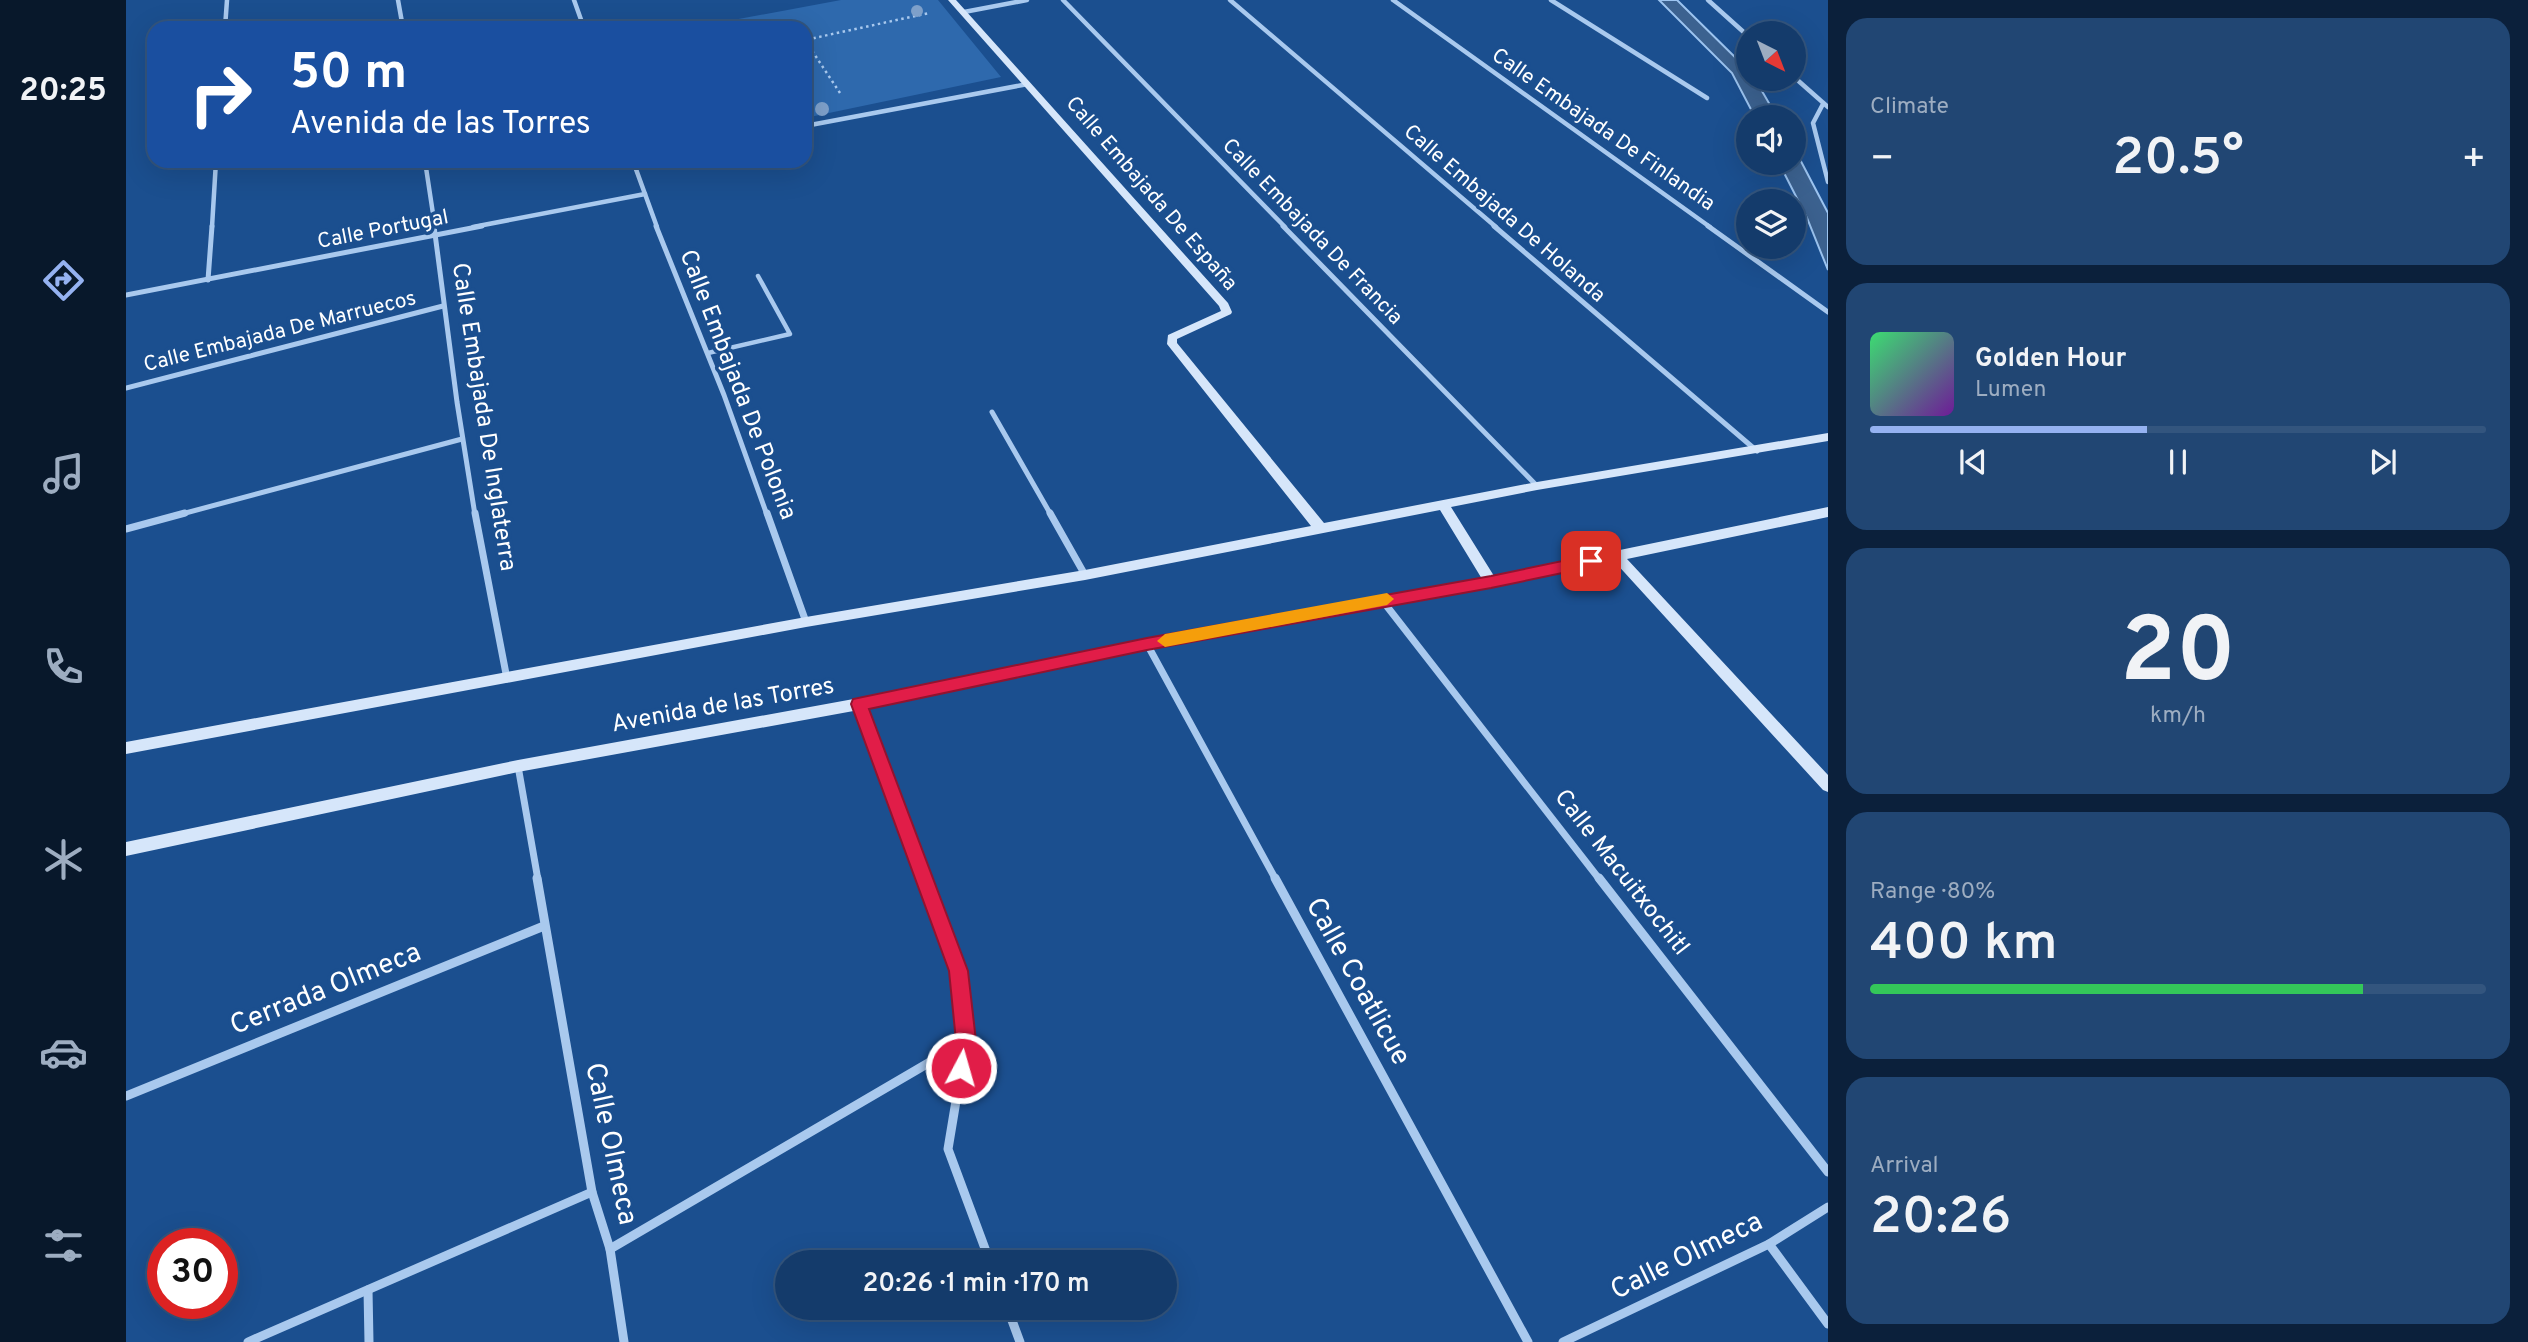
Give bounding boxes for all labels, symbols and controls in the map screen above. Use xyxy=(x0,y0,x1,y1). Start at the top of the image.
north arrow xyxy=(1736,21,1806,91)
map controls xyxy=(1736,21,1806,259)
street label: Calle Embajada De Finlandia xyxy=(1486,42,1720,218)
text: 50 m xyxy=(290,44,407,106)
icon: right xyxy=(175,49,266,140)
text: 20:25 xyxy=(19,72,107,112)
street label: Calle Embajada De España xyxy=(1059,91,1243,297)
text: Climate xyxy=(1870,93,1949,122)
text: Avenida de las Torres xyxy=(290,105,591,145)
button: sound xyxy=(1736,105,1806,175)
street label: Calle Embajada De Holanda xyxy=(1397,119,1611,309)
text: 20.5° xyxy=(2112,127,2244,193)
street label: Calle Embajada De Francia xyxy=(1216,133,1408,331)
text: − xyxy=(1870,136,1895,185)
text: + xyxy=(2461,136,2486,185)
button: layers xyxy=(1736,189,1806,259)
street label: Calle Portugal xyxy=(315,204,451,256)
street label: Calle Embajada De Polonia xyxy=(672,246,802,524)
icon: directions xyxy=(39,256,88,305)
street label: Calle Embajada De Inglaterra xyxy=(444,261,522,573)
street label: Calle Embajada De Marruecos xyxy=(141,285,419,379)
text: Golden Hour xyxy=(1975,343,2126,376)
text: Lumen xyxy=(1975,376,2046,405)
icon: previous xyxy=(1954,443,1992,481)
icon: pause xyxy=(2159,443,2197,481)
icon: next xyxy=(2364,443,2402,481)
icon: music xyxy=(39,449,88,498)
pin xyxy=(1561,531,1621,591)
icon: arrive xyxy=(1572,542,1610,580)
text: 20 xyxy=(2120,599,2236,714)
icon: phone xyxy=(39,642,88,691)
street label: Avenida de las Torres xyxy=(609,672,837,740)
text: km/h xyxy=(2150,702,2206,731)
street label: Calle Macuitxochitl xyxy=(1547,784,1695,962)
icon: climate xyxy=(39,835,88,884)
text: Range · 80% xyxy=(1870,878,1995,907)
street label: Calle Coatlicue xyxy=(1296,892,1418,1072)
text: 400 km xyxy=(1870,912,2057,978)
street label: Cerrada Olmeca xyxy=(225,935,427,1045)
icon: car xyxy=(39,1028,88,1077)
position arrow xyxy=(924,1031,998,1105)
street label: Calle Olmeca xyxy=(575,1060,645,1228)
text: Arrival xyxy=(1870,1152,1939,1181)
text: 20:26 xyxy=(1870,1186,2012,1252)
street label: Calle Olmeca xyxy=(1605,1205,1769,1309)
icon: filters xyxy=(39,1221,88,1270)
speed limit sign: 30 xyxy=(147,1228,238,1319)
text: 20:26 · 1 min · 170 m xyxy=(862,1268,1090,1301)

